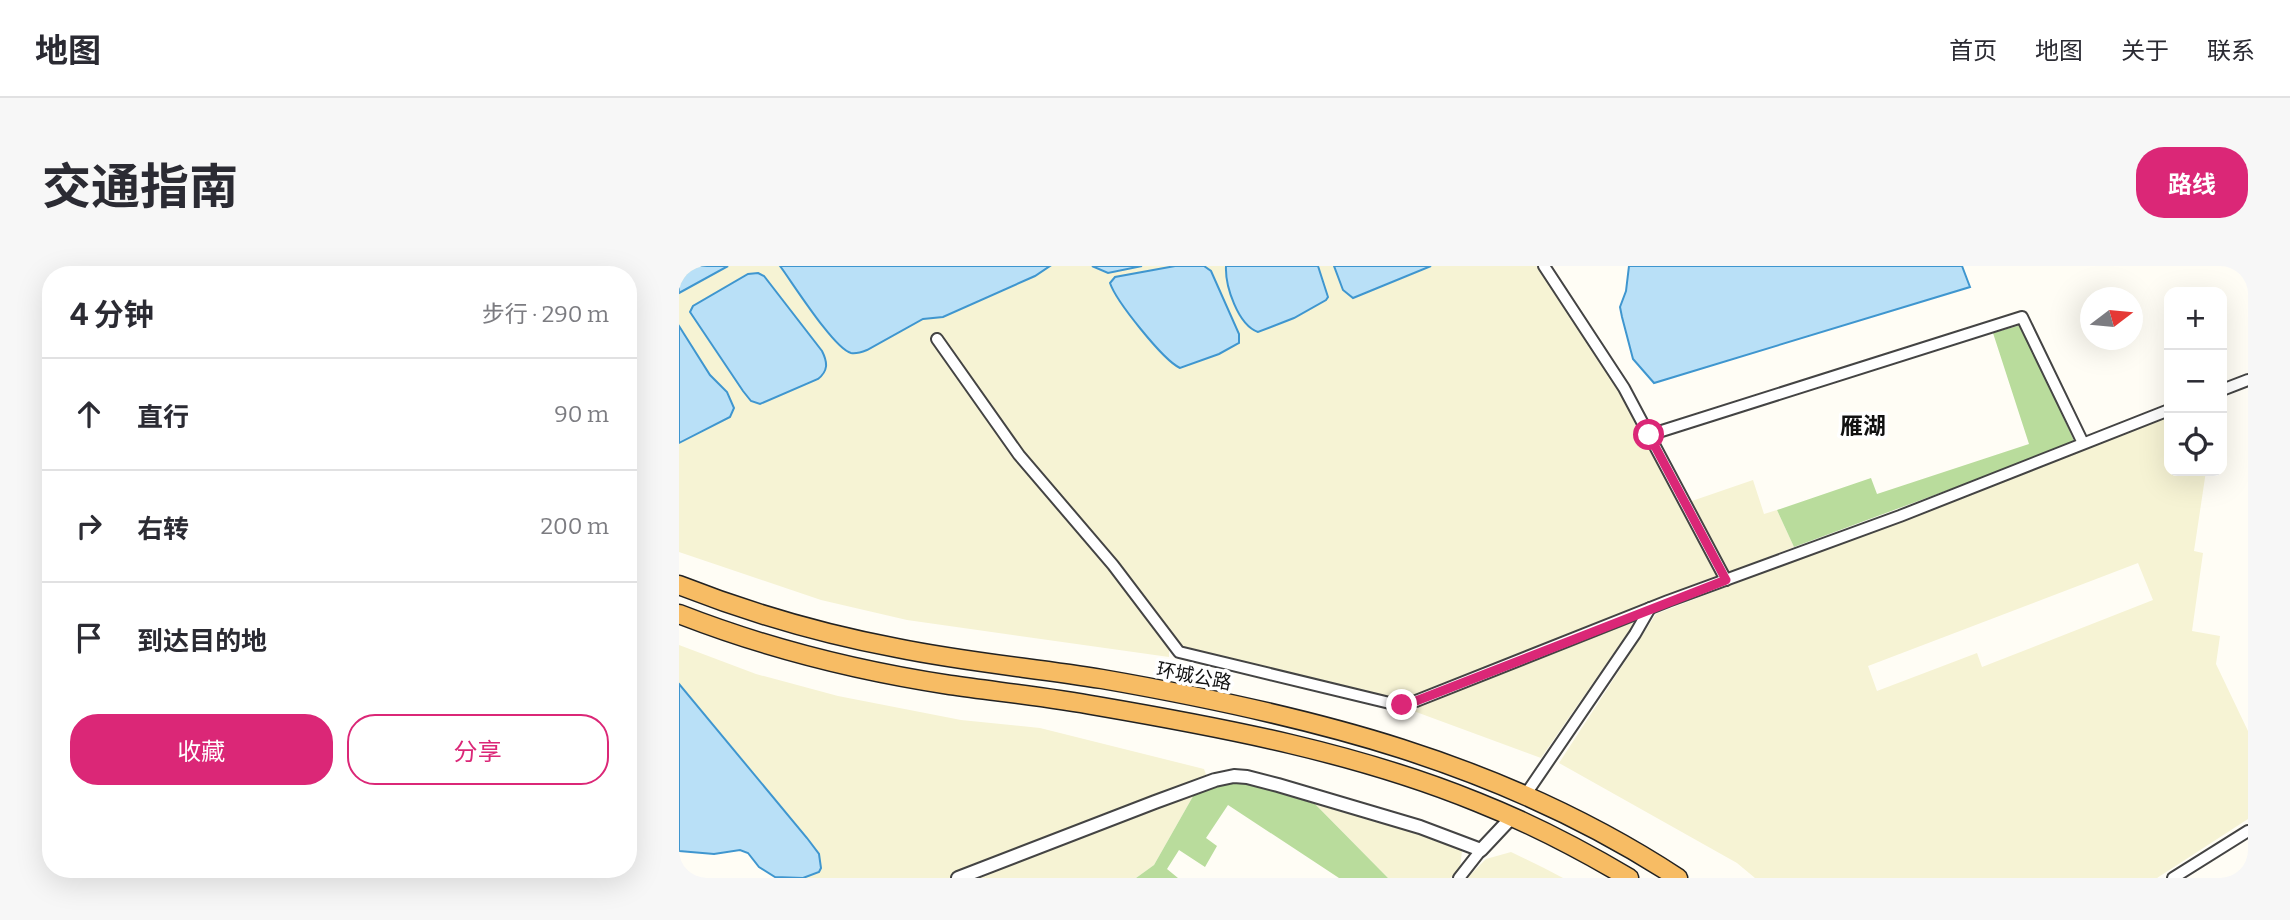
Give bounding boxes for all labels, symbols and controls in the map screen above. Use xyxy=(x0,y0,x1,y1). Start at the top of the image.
text: 地图 xyxy=(35,31,101,71)
text: 首页 xyxy=(1949,37,1997,65)
text: 地图 xyxy=(2035,37,2083,65)
text: 关于 xyxy=(2121,37,2169,65)
text: 联系 xyxy=(2207,37,2255,65)
button: 路线 xyxy=(2136,147,2248,218)
text: 交通指南 xyxy=(42,158,238,217)
north arrow xyxy=(2080,287,2143,350)
map controls xyxy=(2164,287,2227,476)
button: + xyxy=(2164,287,2227,350)
text: 4 分钟 xyxy=(70,297,154,333)
text: 步行 · 290 m xyxy=(482,300,609,328)
button: − xyxy=(2164,350,2227,413)
icon: ahead xyxy=(70,395,108,433)
text: 90 m xyxy=(554,400,609,428)
text: 直行 xyxy=(137,402,189,433)
district label: 雁湖 xyxy=(1840,412,1886,440)
button: locate xyxy=(2164,413,2227,476)
route start xyxy=(1633,419,1664,450)
icon: right xyxy=(70,507,108,545)
text: 200 m xyxy=(540,512,609,540)
text: 右转 xyxy=(137,514,189,545)
icon: arrive xyxy=(70,619,108,657)
text: 到达目的地 xyxy=(137,626,267,657)
street label: 环城公路 xyxy=(1154,657,1234,695)
route end xyxy=(1386,689,1417,720)
button: 收藏 xyxy=(70,714,333,785)
button: 分享 xyxy=(347,714,609,785)

